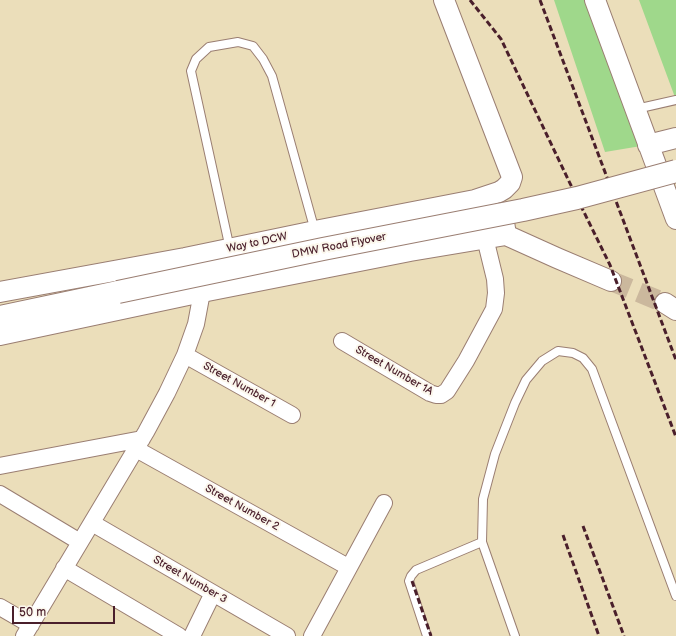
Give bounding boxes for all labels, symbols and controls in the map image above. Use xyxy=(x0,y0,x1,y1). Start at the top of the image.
street label: Way to DCW xyxy=(226,230,288,256)
street label: DMW Road Flyover xyxy=(291,230,387,262)
street label: Street Number 1A xyxy=(353,343,435,399)
street label: Street Number 1 xyxy=(201,360,277,410)
street label: Street Number 2 xyxy=(203,482,281,534)
street label: Street Number 3 xyxy=(151,553,229,607)
scale bar xyxy=(14,598,117,624)
text: 50 m xyxy=(19,605,46,620)

